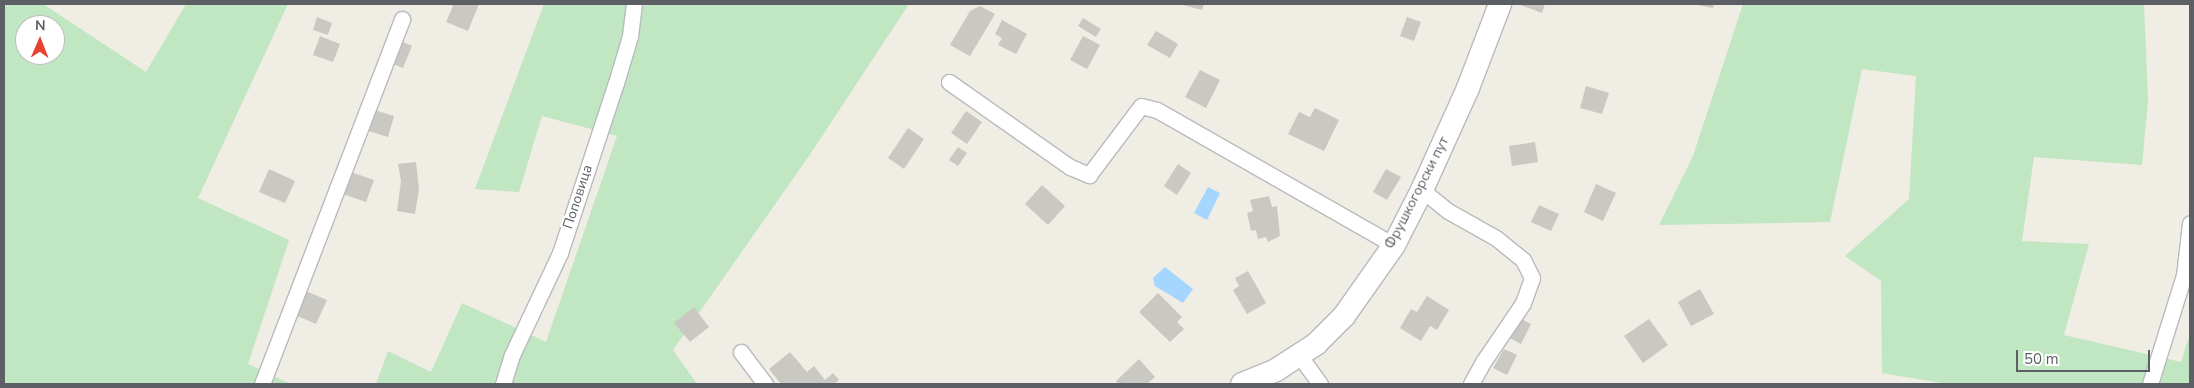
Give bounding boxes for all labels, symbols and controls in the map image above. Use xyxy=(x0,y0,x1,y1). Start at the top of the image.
north arrow xyxy=(15,15,65,65)
text: N xyxy=(35,16,46,35)
street label: Фрушкогорски пут xyxy=(1381,134,1453,252)
street label: Поповица xyxy=(560,163,596,231)
scale bar xyxy=(2019,340,2153,372)
text: 50 m xyxy=(2024,349,2059,369)

